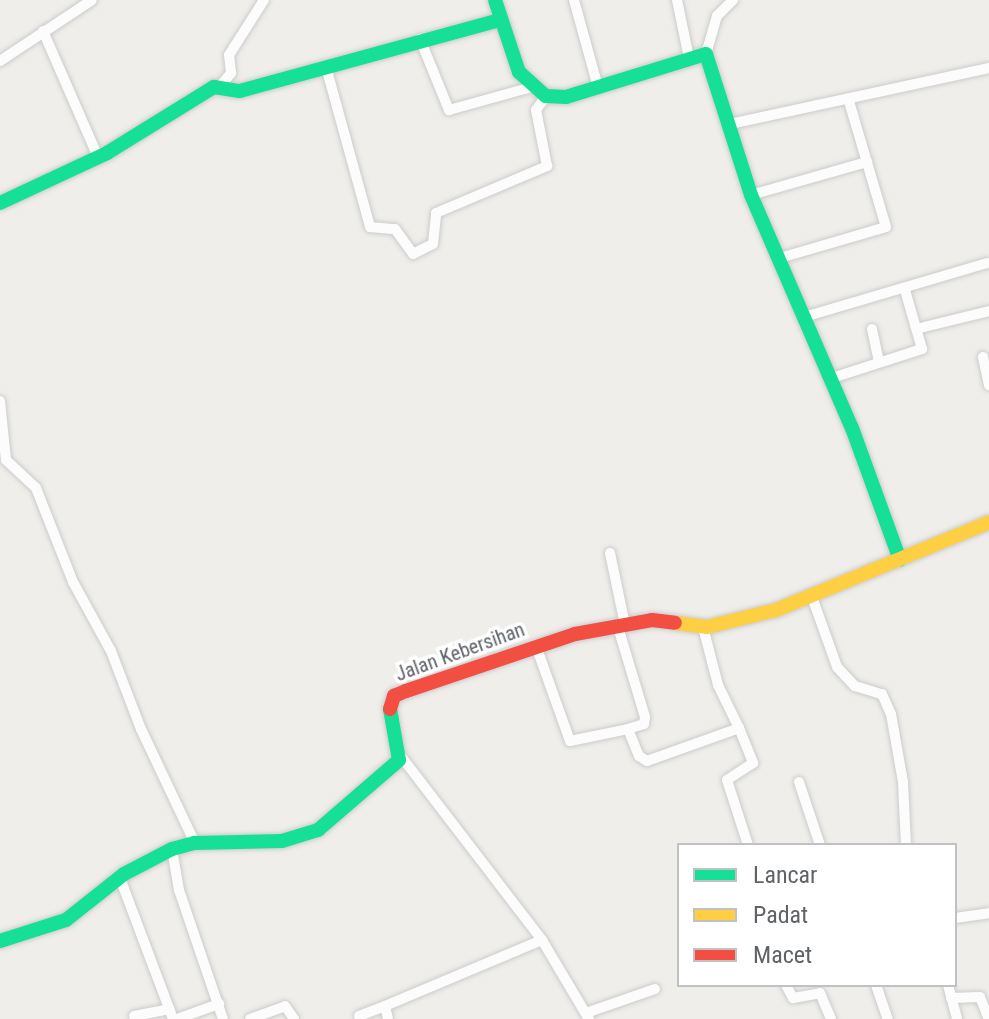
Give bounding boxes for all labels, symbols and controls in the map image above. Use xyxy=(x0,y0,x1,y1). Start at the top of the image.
street label: Jalan Kebersihan xyxy=(392,618,528,686)
legend xyxy=(677,843,957,987)
text: Lancar xyxy=(753,861,817,889)
text: Padat xyxy=(753,901,808,929)
text: Macet xyxy=(753,941,812,969)

